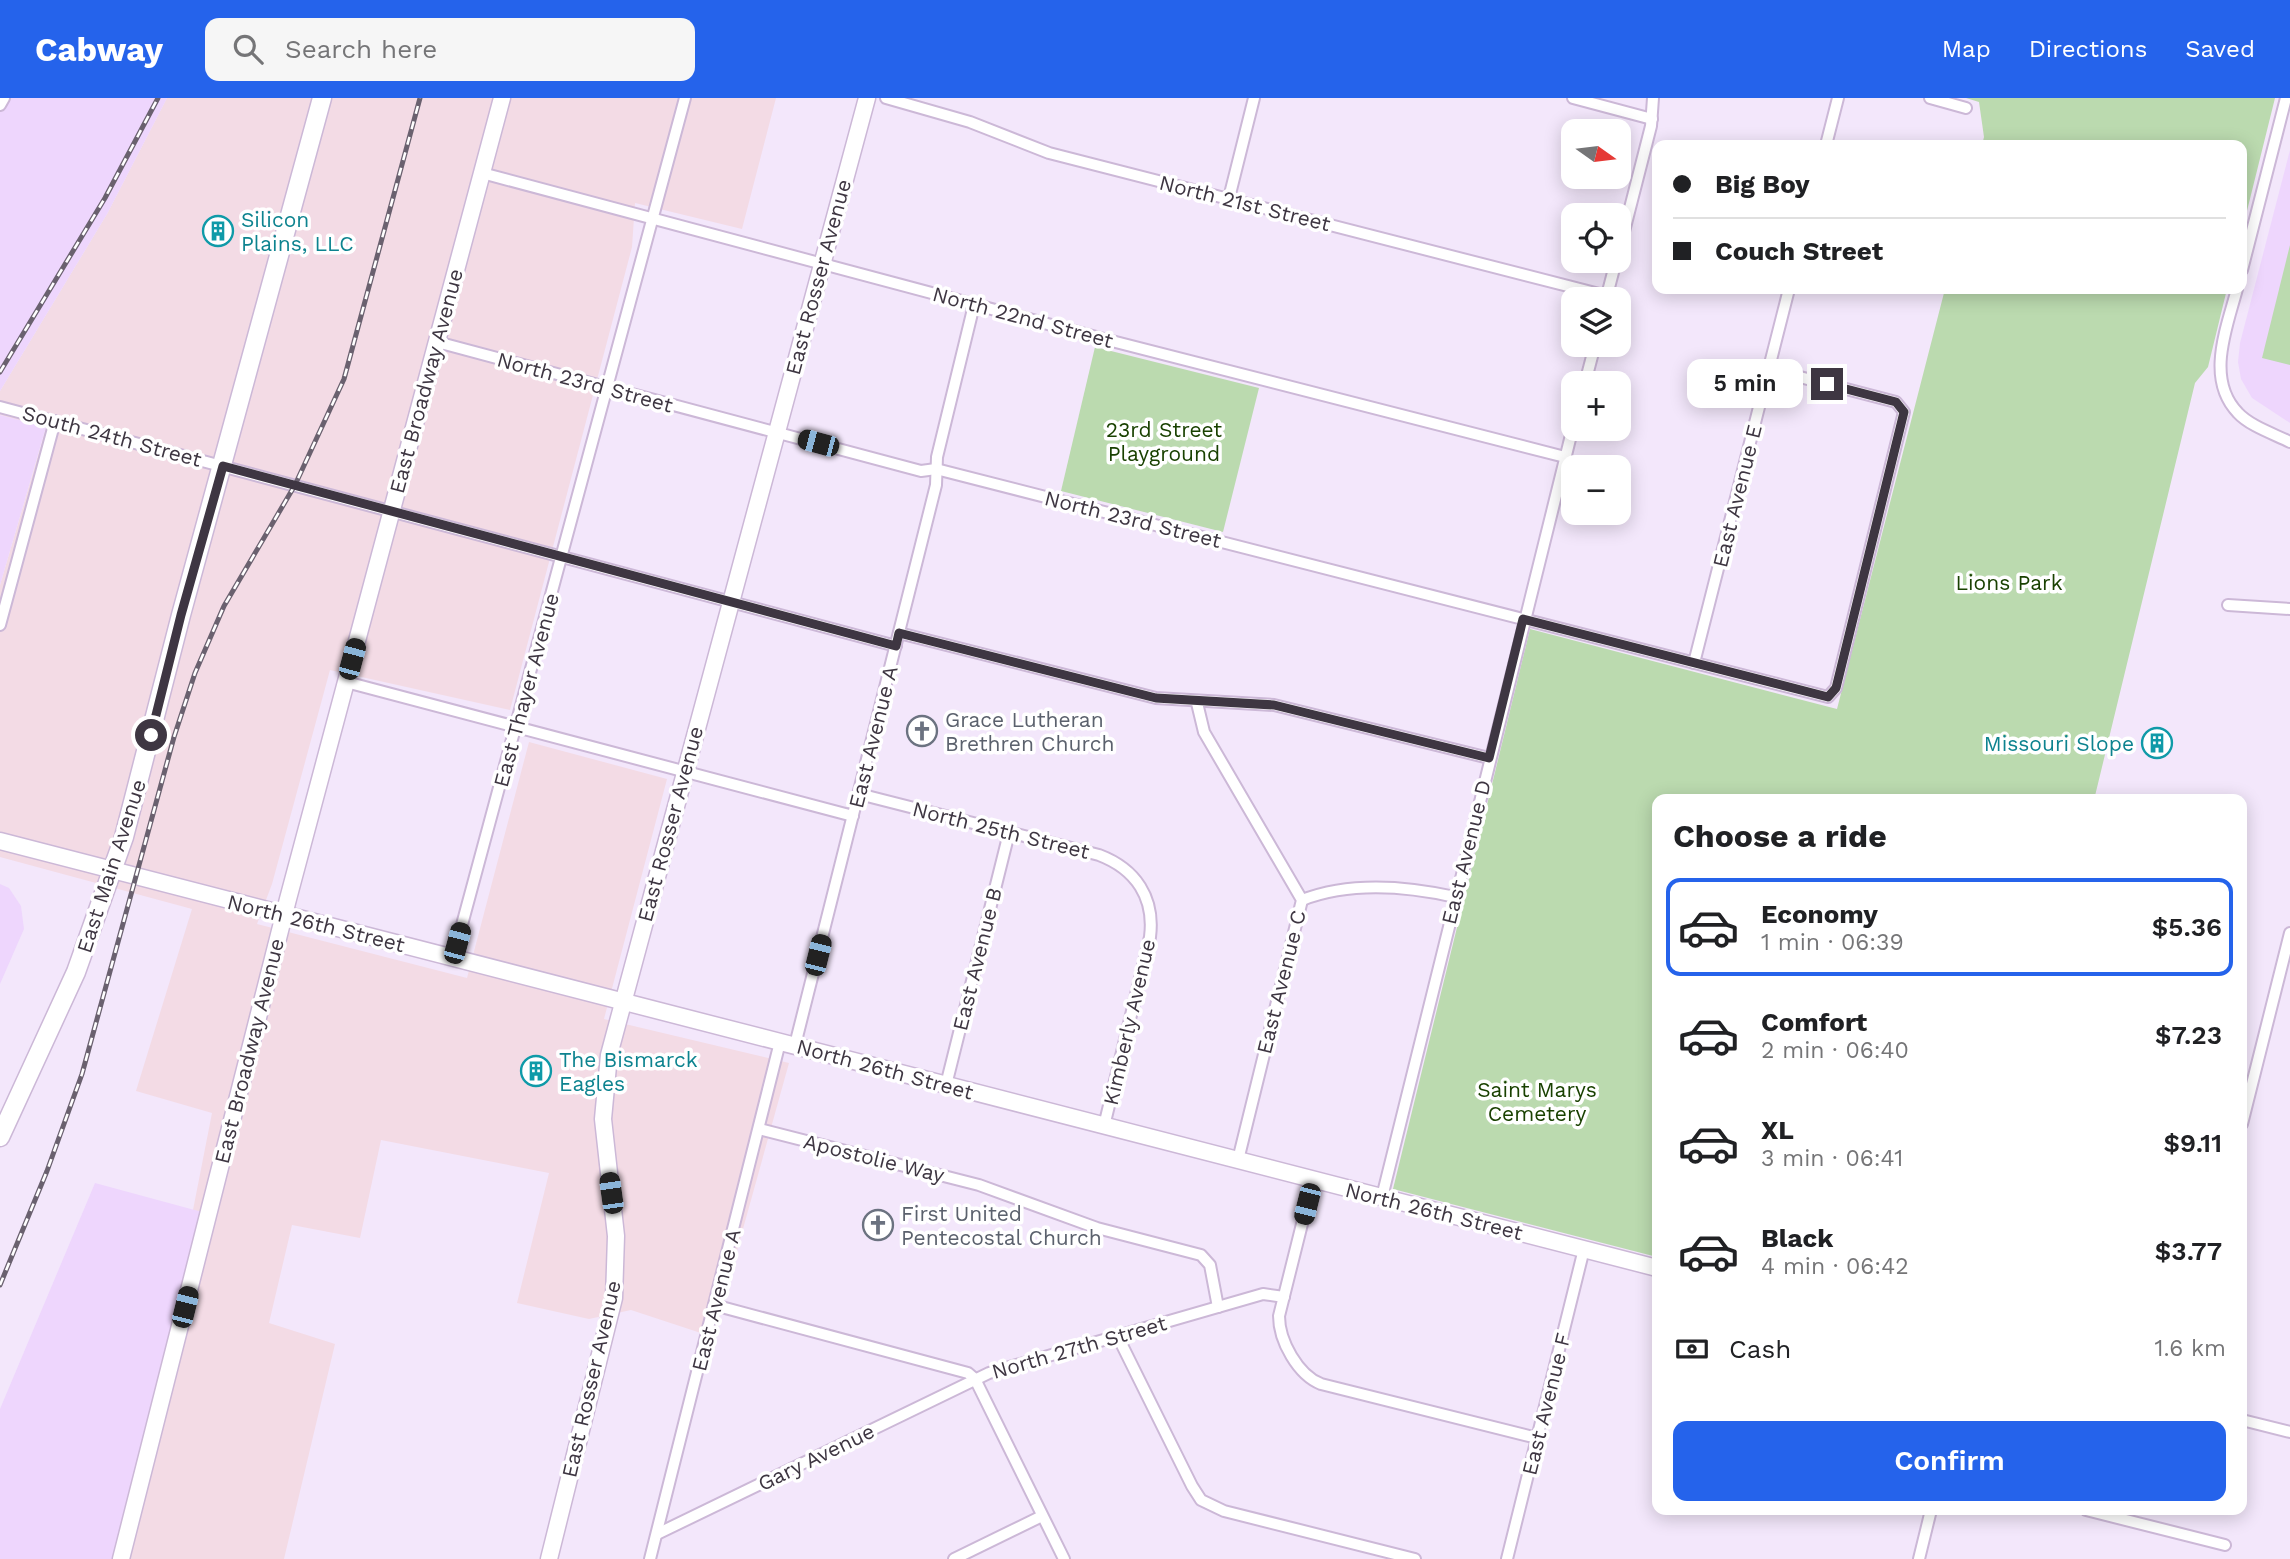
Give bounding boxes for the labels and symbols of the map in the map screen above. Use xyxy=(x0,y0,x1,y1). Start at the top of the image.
north arrow xyxy=(1561,119,1631,189)
street label: North 21st Street xyxy=(1157,170,1333,236)
street label: East Rosser Avenue xyxy=(780,176,856,378)
place label: Silicon Plains, LLC xyxy=(241,207,354,256)
building icon: Silicon Plains, LLC xyxy=(201,214,235,248)
street label: East Broadway Avenue xyxy=(384,266,468,496)
street label: North 22nd Street xyxy=(930,281,1116,353)
street label: North 23rd Street xyxy=(494,347,676,418)
callout: 5 min xyxy=(1687,360,1802,408)
route end xyxy=(1811,368,1843,400)
street label: South 24th Street xyxy=(20,400,205,472)
park label: 23rd Street Playground xyxy=(1106,417,1222,466)
street label: East Avenue E xyxy=(1707,422,1767,570)
car xyxy=(795,427,842,459)
street label: North 23rd Street xyxy=(1042,485,1224,553)
park label: Lions Park xyxy=(1955,570,2063,595)
street label: East Thayer Avenue xyxy=(488,590,564,790)
car xyxy=(337,636,368,682)
street label: East Avenue A xyxy=(843,663,903,811)
place label: Grace Lutheran Brethren Church xyxy=(945,707,1114,756)
church icon: Grace Lutheran Brethren Church xyxy=(905,714,939,748)
route start xyxy=(135,719,167,751)
street label: East Rosser Avenue xyxy=(632,723,708,925)
building icon: Missouri Slope xyxy=(2140,726,2174,760)
place label: Missouri Slope xyxy=(1984,731,2134,756)
street label: East Main Avenue xyxy=(71,776,151,956)
street label: East Avenue D xyxy=(1436,777,1496,927)
street label: North 25th Street xyxy=(910,796,1092,864)
street label: East Avenue B xyxy=(947,885,1007,1033)
street label: North 26th Street xyxy=(225,889,407,957)
street label: East Avenue C xyxy=(1251,908,1311,1056)
car xyxy=(442,920,473,966)
car xyxy=(803,932,834,978)
street label: East Broadway Avenue xyxy=(209,936,289,1166)
street label: Kimberly Avenue xyxy=(1098,936,1160,1108)
street label: North 26th Street xyxy=(794,1033,976,1105)
place label: The Bismarck Eagles xyxy=(559,1047,698,1096)
building icon: The Bismarck Eagles xyxy=(519,1054,553,1088)
park label: Saint Marys Cemetery xyxy=(1477,1077,1597,1126)
street label: Apostolie Way xyxy=(801,1128,947,1188)
car xyxy=(598,1171,625,1215)
street label: North 26th Street xyxy=(1343,1177,1525,1245)
car xyxy=(1292,1181,1323,1227)
place label: First United Pentecostal Church xyxy=(901,1201,1102,1250)
church icon: First United Pentecostal Church xyxy=(861,1208,895,1242)
street label: East Avenue A xyxy=(686,1226,746,1374)
street label: East Rosser Avenue xyxy=(556,1278,626,1480)
car xyxy=(170,1284,201,1330)
street label: North 27th Street xyxy=(989,1310,1169,1384)
street label: East Avenue F xyxy=(1516,1330,1576,1478)
street label: Gary Avenue xyxy=(754,1418,878,1496)

